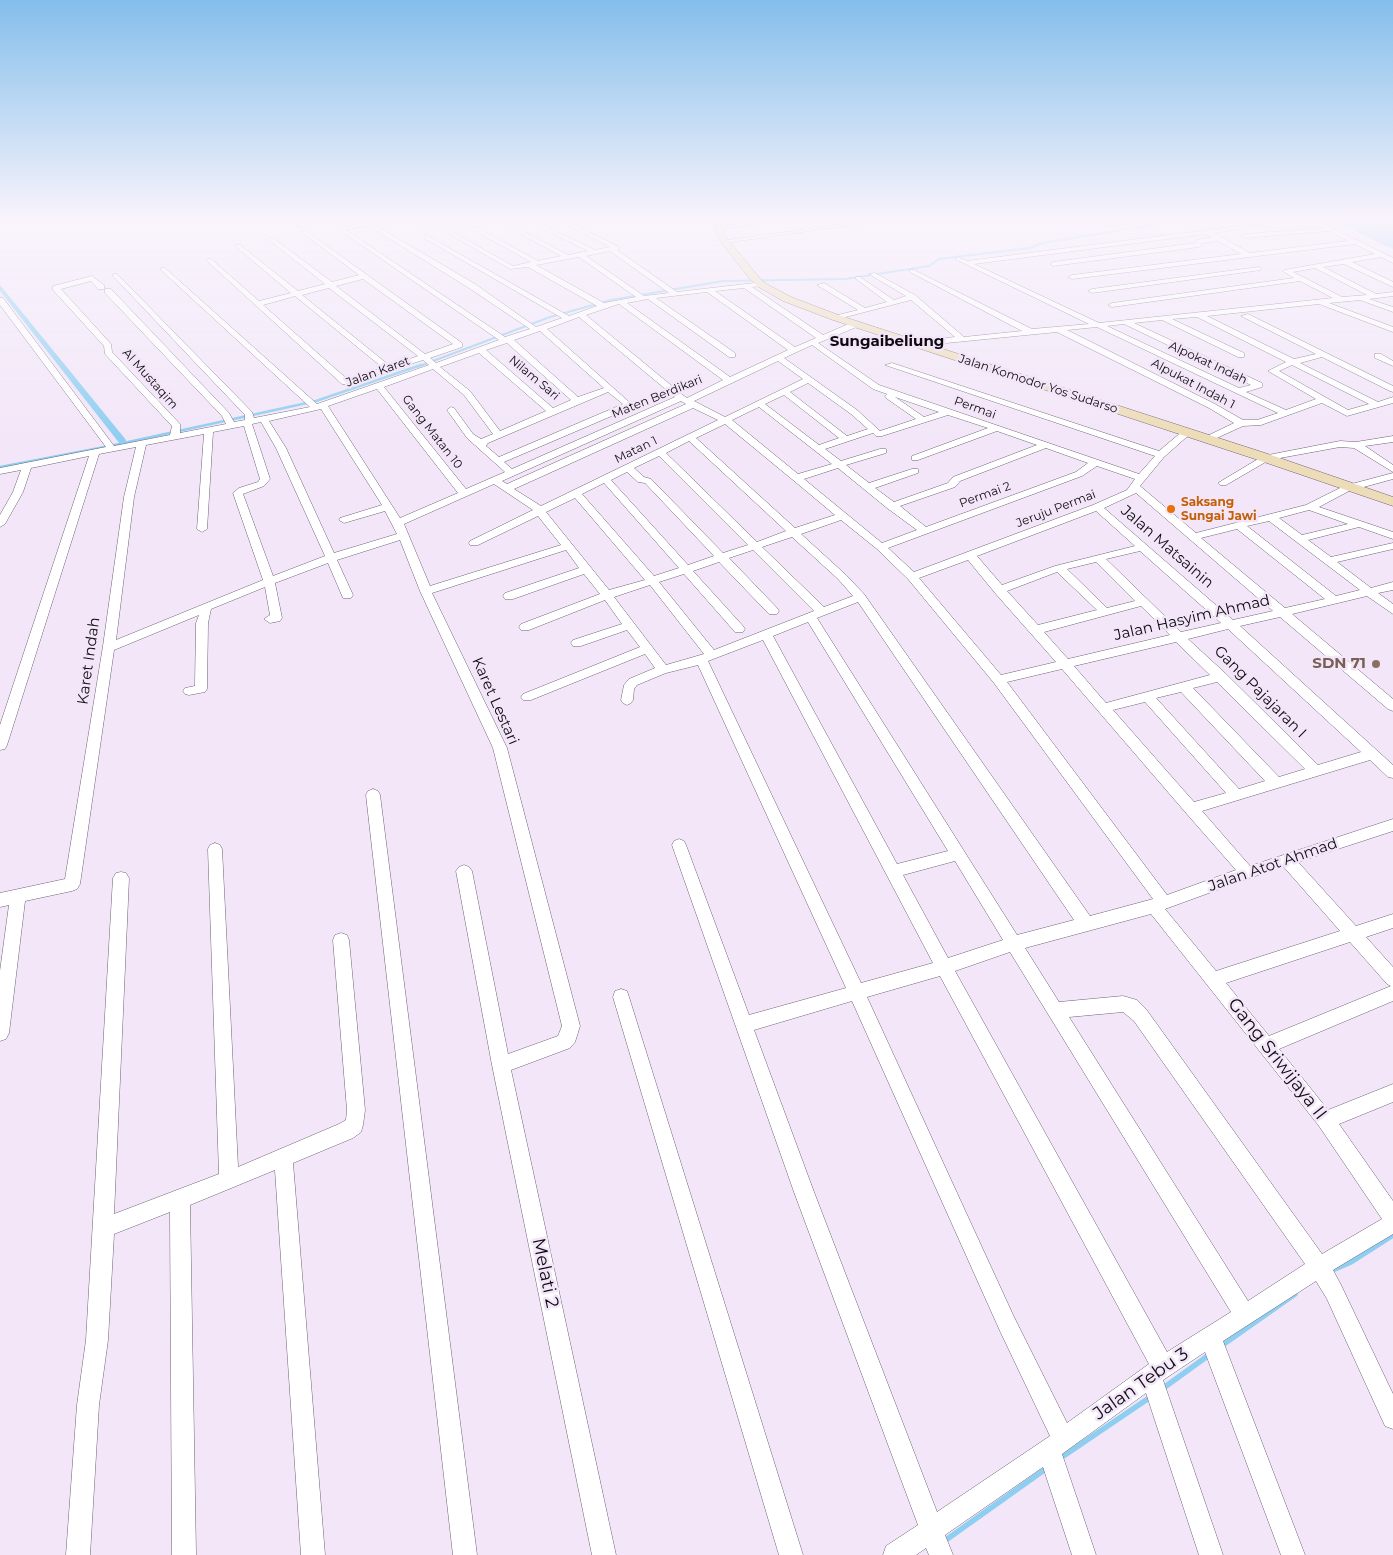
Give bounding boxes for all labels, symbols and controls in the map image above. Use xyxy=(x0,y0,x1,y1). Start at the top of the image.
district label: Sungaibeliung xyxy=(830,333,944,351)
street label: Alpokat Indah xyxy=(1167,339,1249,387)
street label: Al Mustaqim xyxy=(119,346,181,412)
street label: Jalan Komodor Yos Sudarso xyxy=(957,351,1119,417)
street label: Nilam Sari xyxy=(506,353,562,403)
street label: Jalan Karet xyxy=(344,354,412,390)
street label: Alpukat Indah 1 xyxy=(1149,356,1237,412)
street label: Maten Berdikari xyxy=(610,372,704,422)
street label: Gang Matan 10 xyxy=(399,392,465,472)
street label: Permai xyxy=(952,394,998,422)
street label: Matan 1 xyxy=(612,433,660,467)
street label: Permai 2 xyxy=(957,479,1013,511)
street label: Jeruju Permai xyxy=(1014,487,1098,531)
place label: Saksang Sungai Jawi xyxy=(1181,495,1257,523)
street label: Jalan Matsainin xyxy=(1117,502,1217,592)
marker: Saksang Sungai Jawi xyxy=(1165,503,1177,515)
street label: Jalan Hasyim Ahmad xyxy=(1112,591,1272,645)
street label: Karet Indah xyxy=(74,616,104,706)
street label: Gang Pajajaran I xyxy=(1210,642,1310,742)
street label: Karet Lestari xyxy=(468,654,522,748)
place label: SDN 71 xyxy=(1312,655,1366,673)
marker: SDN 71 xyxy=(1370,658,1382,670)
street label: Jalan Atot Ahmad xyxy=(1206,835,1340,895)
street label: Gang Sriwijaya II xyxy=(1223,994,1331,1124)
street label: Melati 2 xyxy=(527,1236,563,1310)
street label: Jalan Tebu 3 xyxy=(1089,1343,1193,1425)

